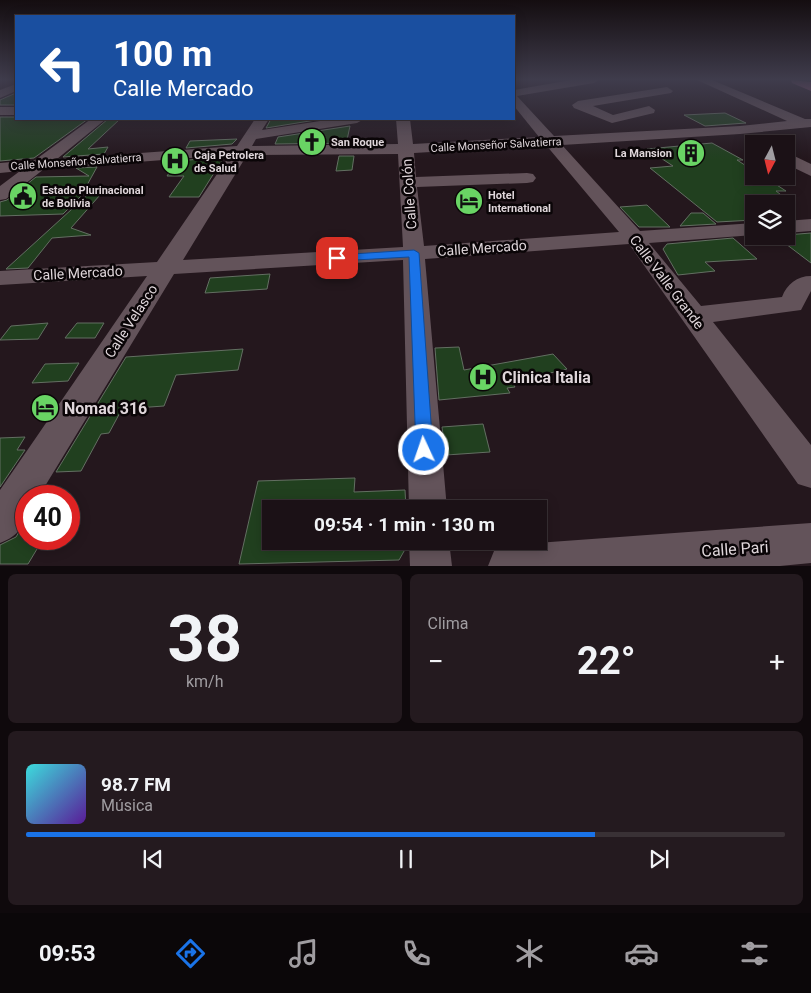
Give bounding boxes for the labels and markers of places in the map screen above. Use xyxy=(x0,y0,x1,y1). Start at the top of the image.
church icon: San Roque xyxy=(297,127,327,157)
place label: San Roque xyxy=(331,136,384,149)
building icon: La Mansion xyxy=(676,138,706,168)
hospital icon: Caja Petrolera de Salud xyxy=(160,146,190,176)
place label: La Mansion xyxy=(615,147,672,160)
place label: Caja Petrolera de Salud xyxy=(194,149,264,175)
public building icon: Estado Plurinacional de Bolivia xyxy=(8,181,38,211)
place label: Estado Plurinacional de Bolivia xyxy=(42,184,144,210)
hotel icon: Hotel International xyxy=(454,186,484,216)
place label: Hotel International xyxy=(488,189,551,215)
pin xyxy=(316,237,358,279)
hospital icon: Clinica Italia xyxy=(468,362,498,392)
place label: Clinica Italia xyxy=(502,368,591,387)
hotel icon: Nomad 316 xyxy=(30,393,60,423)
place label: Nomad 316 xyxy=(64,399,147,418)

